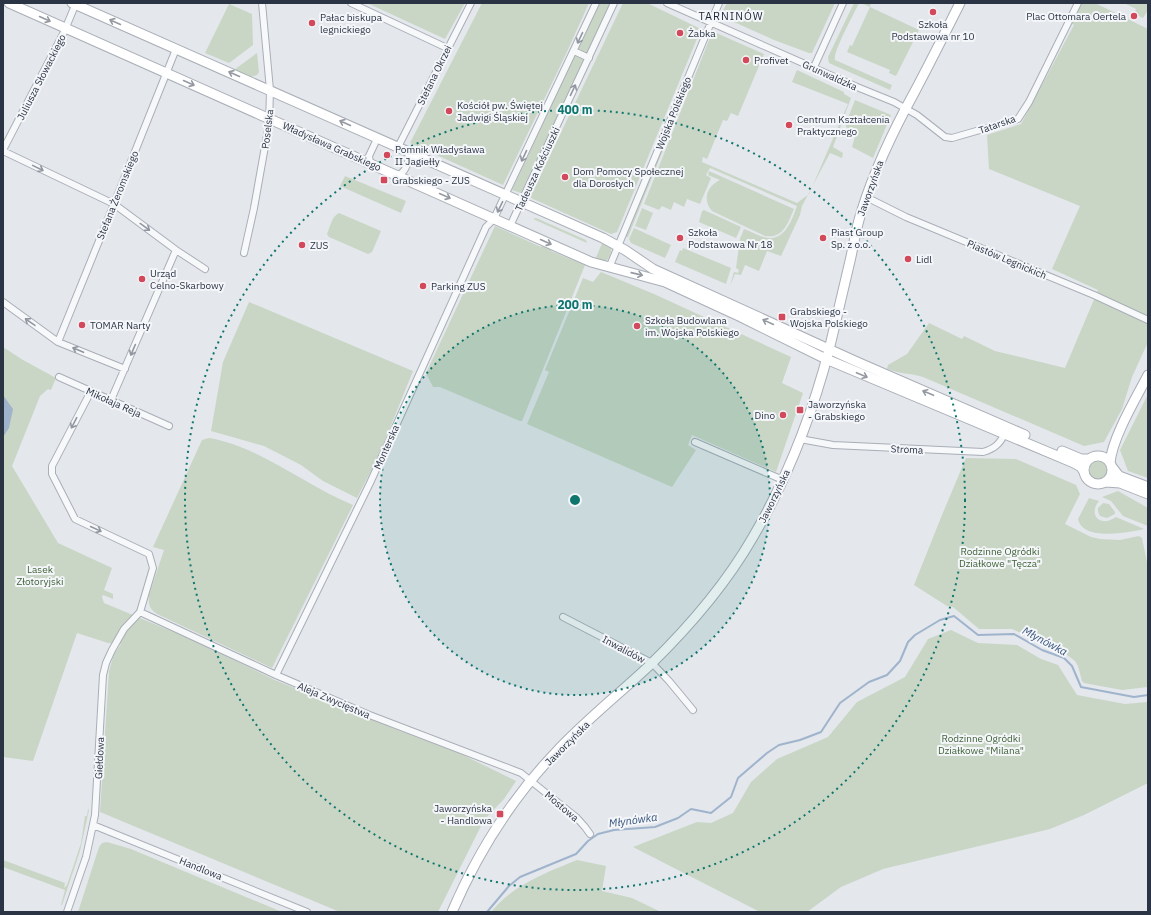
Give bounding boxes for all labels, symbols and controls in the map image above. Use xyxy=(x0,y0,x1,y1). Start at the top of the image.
marker: Szkoła Podstawowa nr 10 xyxy=(928,7,938,17)
district label: TARNINÓW xyxy=(698,9,764,23)
place label: Plac Ottomara Oertela xyxy=(1026,10,1127,23)
place label: Pałac biskupa legnickiego xyxy=(320,11,383,36)
marker: Plac Ottomara Oertela xyxy=(1129,11,1139,21)
one-way arrow xyxy=(38,16,50,23)
one-way arrow xyxy=(110,18,122,25)
marker: Pałac biskupa legnickiego xyxy=(307,18,317,28)
place label: Szkoła Podstawowa nr 10 xyxy=(891,18,975,43)
place label: Żabka xyxy=(688,27,716,40)
marker: Żabka xyxy=(675,28,685,38)
street label: Juliusza Słowackiego xyxy=(14,32,69,122)
one-way arrow xyxy=(576,32,583,44)
street label: Stefana Okrzei xyxy=(414,43,455,107)
place label: Profivet xyxy=(754,54,789,67)
marker: Profivet xyxy=(741,55,751,65)
street label: Grunwaldzka xyxy=(800,58,860,94)
one-way arrow xyxy=(229,70,241,77)
street label: Wojska Polskiego xyxy=(653,74,694,152)
one-way arrow xyxy=(183,80,195,87)
one-way arrow xyxy=(570,84,577,96)
place label: Kościół pw. Świętej Jadwigi Śląskiej xyxy=(457,99,543,124)
text: 400 m xyxy=(557,102,593,117)
marker: Kościół pw. Świętej Jadwigi Śląskiej xyxy=(444,106,454,116)
street label: Poselska xyxy=(259,108,276,150)
street label: Tatarska xyxy=(977,112,1018,137)
place label: Centrum Kształcenia Praktycznego xyxy=(797,113,890,138)
street label: Władysława Grabskiego xyxy=(280,119,384,174)
one-way arrow xyxy=(339,119,351,127)
marker: Centrum Kształcenia Praktycznego xyxy=(784,120,794,130)
street label: Tadeusza Kościuszki xyxy=(512,125,563,213)
place label: Pomnik Władysława II Jagiełły xyxy=(395,143,485,168)
street label: Stefana Żeromskiego xyxy=(94,148,141,242)
one-way arrow xyxy=(520,149,527,161)
marker: Pomnik Władysława II Jagiełły xyxy=(382,150,392,160)
street label: Jaworzyńska xyxy=(854,158,887,218)
one-way arrow xyxy=(32,165,44,172)
place label: Dom Pomocy Społecznej dla Dorosłych xyxy=(573,165,683,190)
marker: Dom Pomocy Społecznej dla Dorosłych xyxy=(560,172,570,182)
place label: Grabskiego - ZUS xyxy=(392,174,470,187)
marker: Grabskiego - ZUS xyxy=(379,175,389,185)
one-way arrow xyxy=(438,193,450,201)
one-way arrow xyxy=(496,200,503,212)
one-way arrow xyxy=(140,223,151,231)
place label: Szkoła Podstawowa Nr 18 xyxy=(688,226,772,251)
place label: Piast Group Sp. z o.o. xyxy=(831,226,883,251)
marker: Szkoła Podstawowa Nr 18 xyxy=(675,233,685,243)
marker: Piast Group Sp. z o.o. xyxy=(818,233,828,243)
street label: Piastów Legnickich xyxy=(965,237,1049,282)
one-way arrow xyxy=(539,238,551,246)
place label: ZUS xyxy=(310,239,329,252)
marker: ZUS xyxy=(297,240,307,250)
place label: Lidl xyxy=(916,253,932,266)
marker: Lidl xyxy=(903,254,913,264)
place label: Urząd Celno-Skarbowy xyxy=(150,267,224,292)
one-way arrow xyxy=(630,271,643,279)
marker: Urząd Celno-Skarbowy xyxy=(137,274,147,284)
place label: Parking ZUS xyxy=(431,280,486,293)
marker: Parking ZUS xyxy=(418,281,428,291)
text: 200 m xyxy=(557,297,593,312)
place label: Grabskiego - Wojska Polskiego xyxy=(790,305,868,330)
marker: Grabskiego - Wojska Polskiego xyxy=(777,312,787,322)
place label: Szkoła Budowlana im. Wojska Polskiego xyxy=(645,314,739,339)
one-way arrow xyxy=(762,317,774,325)
one-way arrow xyxy=(25,318,36,326)
place label: TOMAR Narty xyxy=(90,319,151,332)
marker: TOMAR Narty xyxy=(77,320,87,330)
marker: Szkoła Budowlana im. Wojska Polskiego xyxy=(632,321,642,331)
one-way arrow xyxy=(129,343,136,355)
one-way arrow xyxy=(73,346,85,354)
one-way arrow xyxy=(855,372,867,379)
street label: Mikołaja Reja xyxy=(84,384,144,421)
one-way arrow xyxy=(922,389,934,396)
place label: Jaworzyńska - Grabskiego xyxy=(808,398,867,423)
marker: Jaworzyńska - Grabskiego xyxy=(795,405,805,415)
place label: Dino xyxy=(755,409,775,422)
marker: Dino xyxy=(778,410,788,420)
one-way arrow xyxy=(70,417,77,429)
street label: Monterska xyxy=(371,422,402,472)
street label: Stroma xyxy=(890,442,924,457)
street label: Jaworzyńska xyxy=(756,467,793,525)
centre of rings xyxy=(568,493,582,507)
one-way arrow xyxy=(89,526,101,533)
park label: Rodzinne Ogródki Działkowe "Tęcza" xyxy=(959,545,1041,570)
park label: Lasek Złotoryjski xyxy=(16,563,64,588)
water label: Młynówka xyxy=(1020,623,1070,659)
street label: Inwalidów xyxy=(600,633,648,666)
street label: Aleja Zwycięstwa xyxy=(296,679,373,722)
street label: Jaworzyńska xyxy=(542,718,593,768)
park label: Rodzinne Ogródki Działkowe "Milana" xyxy=(938,732,1024,757)
street label: Giełdowa xyxy=(92,736,107,779)
street label: Mostowa xyxy=(542,788,582,825)
place label: Jaworzyńska - Handlowa xyxy=(434,802,493,827)
marker: Jaworzyńska - Handlowa xyxy=(495,809,505,819)
water label: Młynówka xyxy=(608,810,658,830)
street label: Handlowa xyxy=(177,854,225,883)

